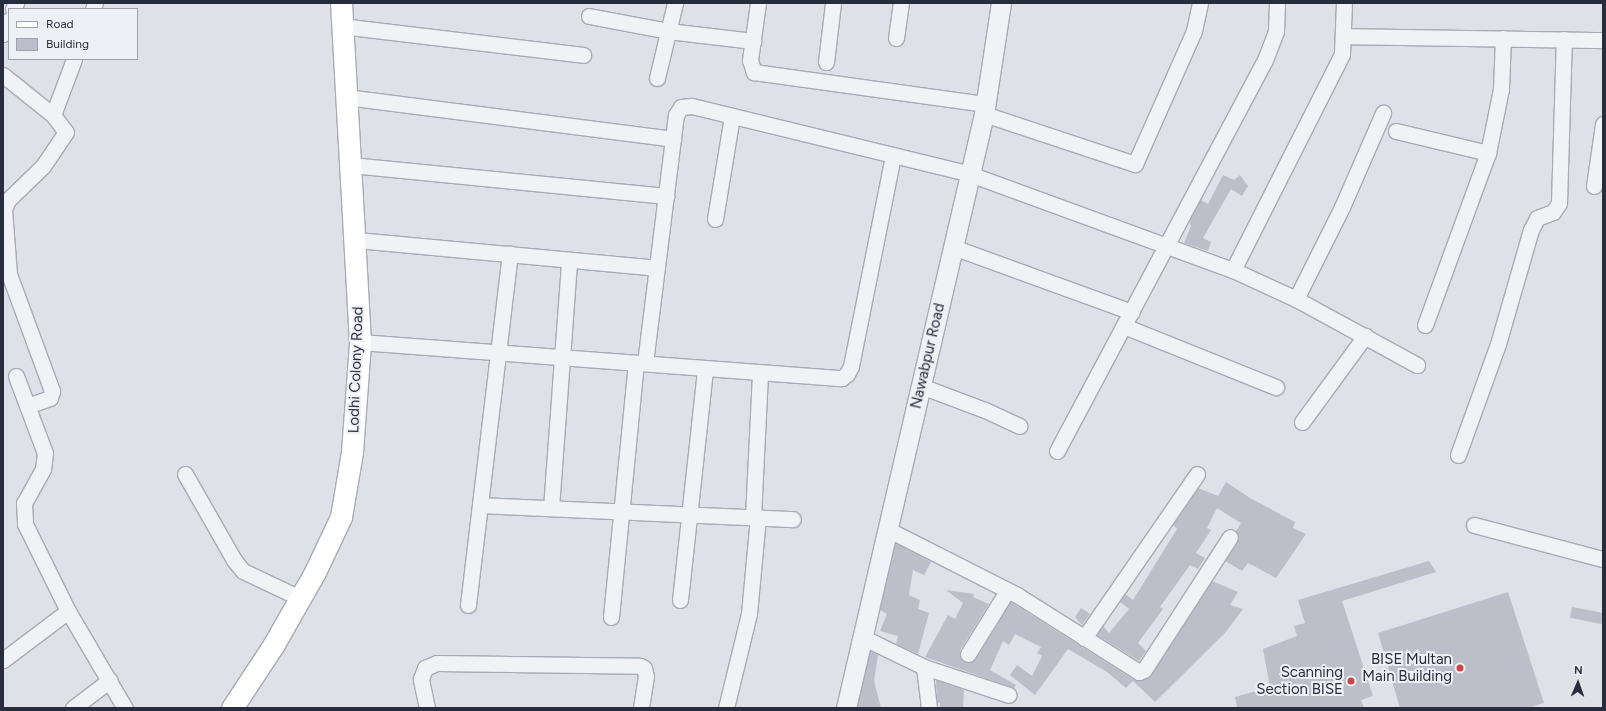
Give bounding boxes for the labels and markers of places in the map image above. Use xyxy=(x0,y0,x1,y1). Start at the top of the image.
place label: BISE Multan Main Building xyxy=(1362,650,1452,685)
place label: Scanning Section BISE xyxy=(1256,663,1343,698)
marker: BISE Multan Main Building xyxy=(1455,663,1465,673)
marker: Scanning Section BISE xyxy=(1346,676,1356,686)

